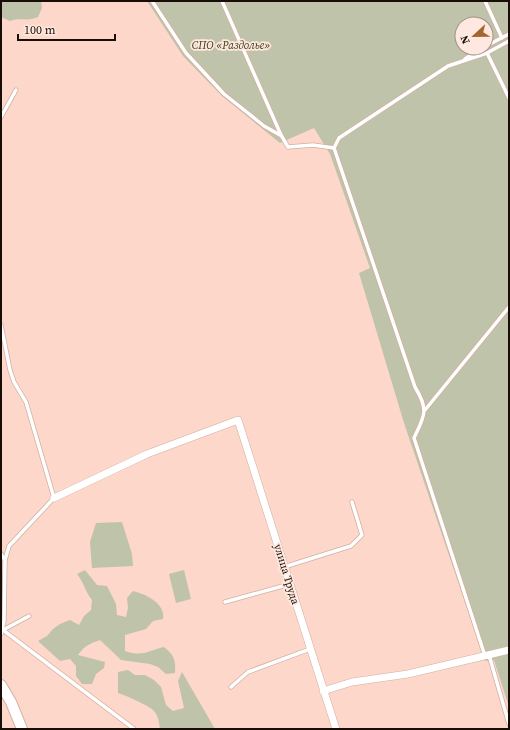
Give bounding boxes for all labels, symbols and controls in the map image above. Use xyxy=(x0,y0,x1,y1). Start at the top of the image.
scale bar xyxy=(18,16,115,42)
north arrow xyxy=(454,16,494,56)
text: 100 m xyxy=(24,22,56,38)
text: N xyxy=(457,33,474,46)
park label: СПО «Раздолье» xyxy=(192,38,270,53)
street label: улица Труда xyxy=(270,542,303,607)

